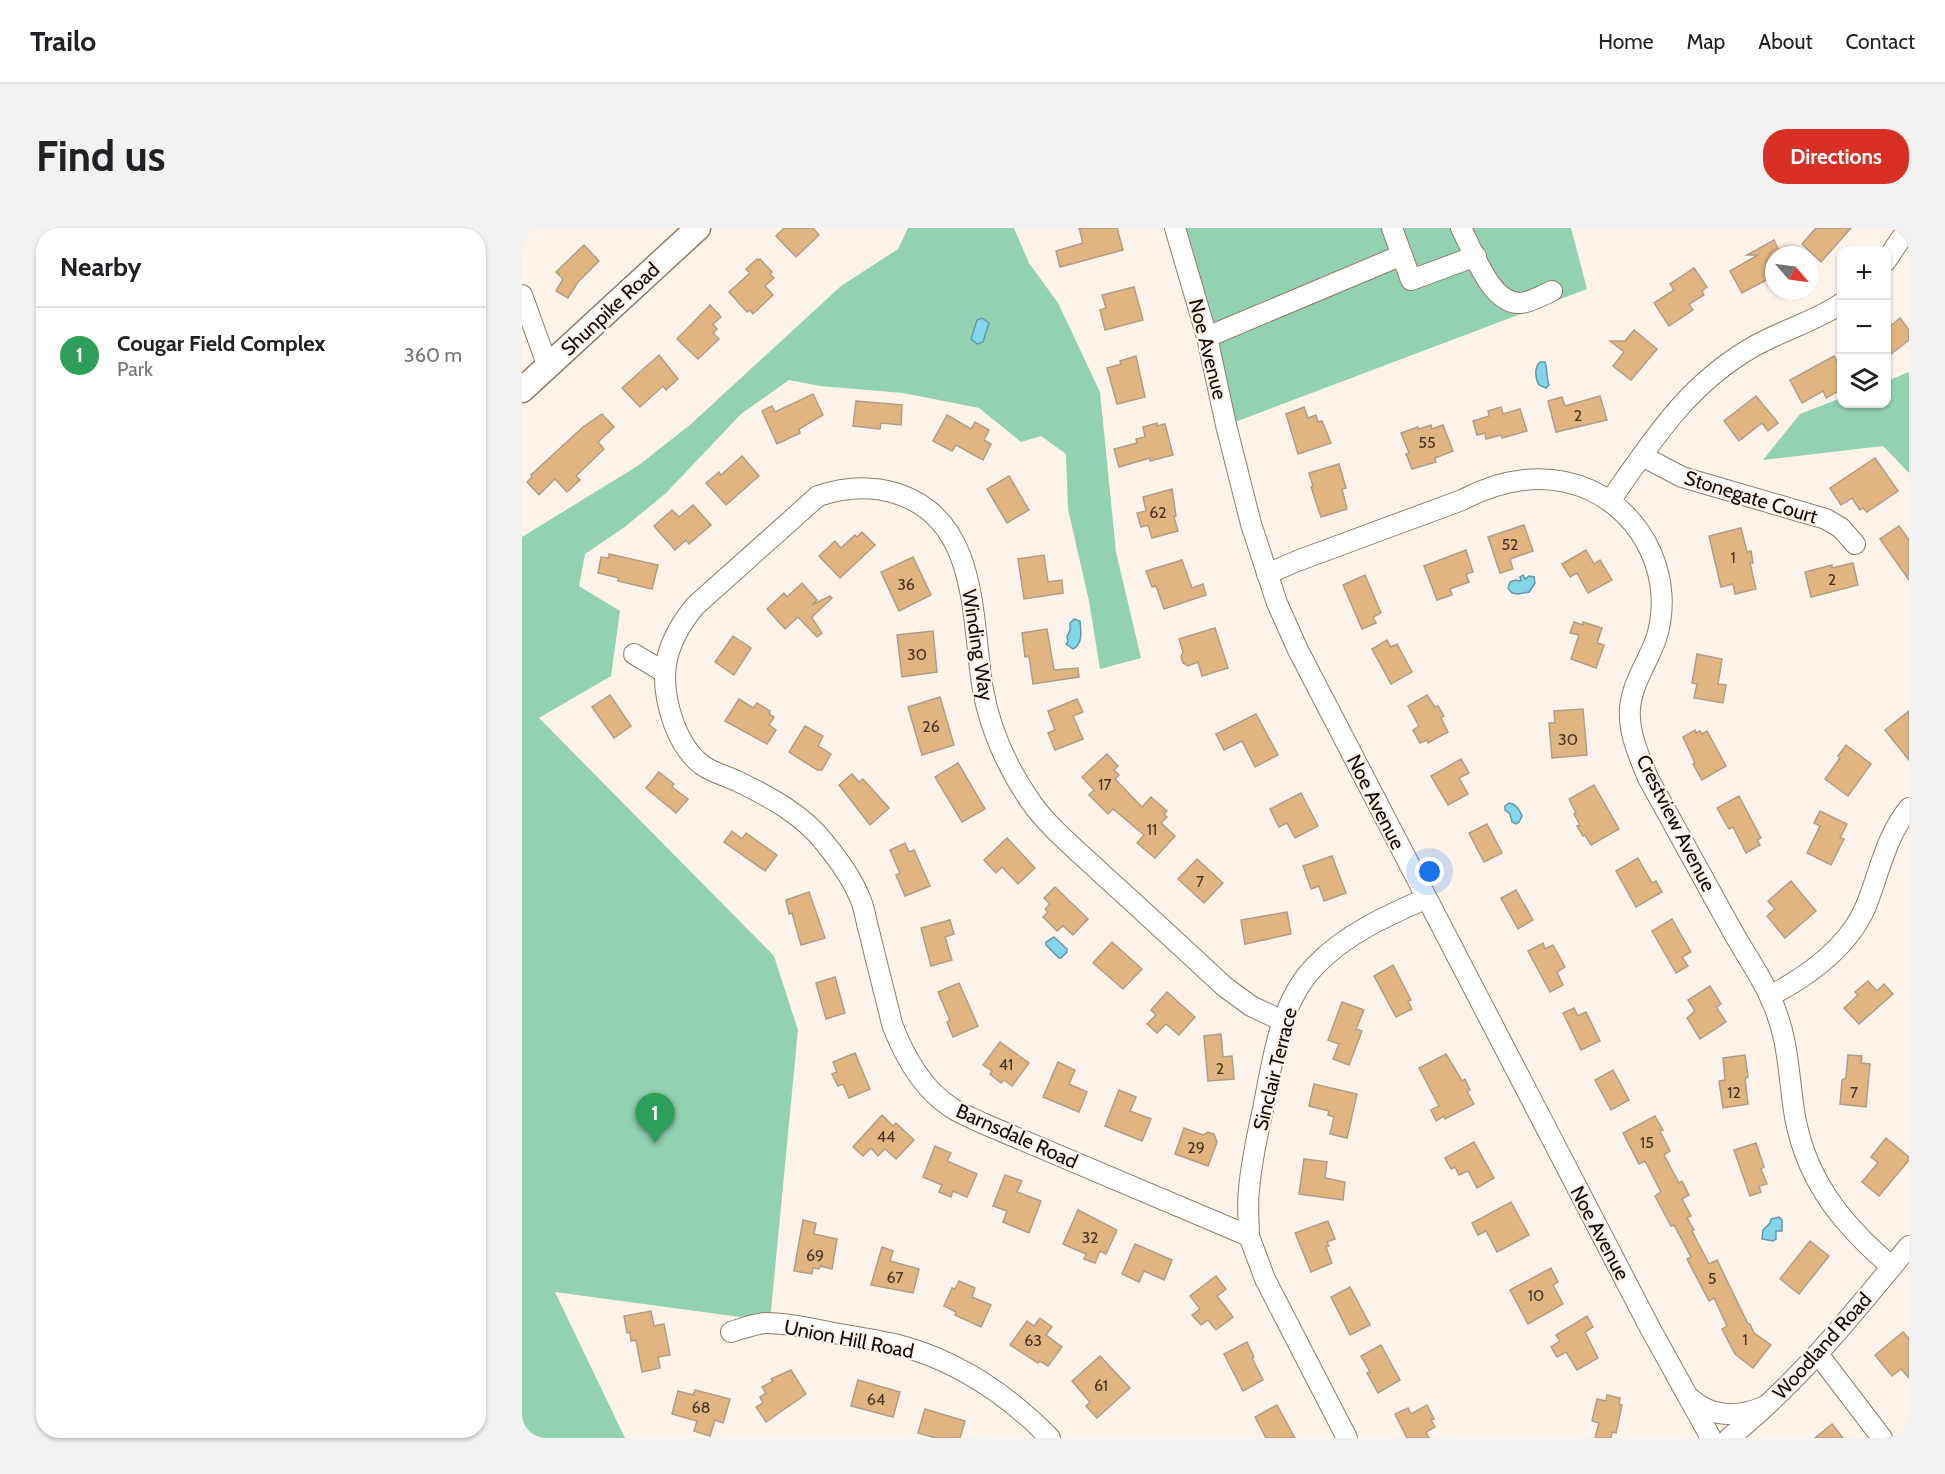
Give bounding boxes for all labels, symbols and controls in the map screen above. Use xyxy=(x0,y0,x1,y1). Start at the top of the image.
text: Trailo xyxy=(30,24,96,58)
text: Home xyxy=(1598,29,1654,54)
text: Map xyxy=(1687,29,1725,54)
text: About xyxy=(1758,29,1812,54)
text: Contact xyxy=(1845,29,1915,54)
button: Directions xyxy=(1763,129,1909,184)
text: Find us xyxy=(36,130,165,182)
north arrow xyxy=(1765,246,1819,300)
map controls xyxy=(1837,246,1891,408)
button: + xyxy=(1837,246,1891,300)
text: Nearby xyxy=(60,251,141,283)
street label: Shunpike Road xyxy=(556,257,664,361)
street label: Noe Avenue xyxy=(1184,296,1232,402)
button: − xyxy=(1837,300,1891,354)
text: Cougar Field Complex xyxy=(117,330,325,357)
text: 1 xyxy=(76,343,83,367)
text: 360 m xyxy=(404,343,462,367)
button: layers xyxy=(1837,354,1891,408)
text: Park xyxy=(117,357,153,381)
house number: 2 xyxy=(1574,406,1582,425)
house number: 55 xyxy=(1418,433,1436,452)
street label: Stonegate Court xyxy=(1682,465,1821,529)
house number: 62 xyxy=(1149,503,1167,522)
house number: 52 xyxy=(1501,535,1519,554)
house number: 1 xyxy=(1730,548,1736,567)
house number: 2 xyxy=(1828,570,1836,589)
house number: 36 xyxy=(897,575,915,594)
street label: Winding Way xyxy=(957,587,999,703)
house number: 30 xyxy=(907,645,927,664)
house number: 26 xyxy=(922,717,940,736)
house number: 30 xyxy=(1558,730,1578,749)
street label: Noe Avenue xyxy=(1342,751,1410,853)
street label: Crestview Avenue xyxy=(1631,751,1721,895)
house number: 17 xyxy=(1098,775,1112,794)
house number: 11 xyxy=(1147,820,1157,839)
your location xyxy=(1415,857,1444,886)
house number: 7 xyxy=(1196,872,1204,891)
street label: Sinclair Terrace xyxy=(1248,1005,1302,1133)
house number: 41 xyxy=(999,1055,1013,1074)
house number: 2 xyxy=(1216,1059,1224,1078)
house number: 12 xyxy=(1727,1083,1741,1102)
house number: 7 xyxy=(1850,1083,1858,1102)
pin: 1 xyxy=(636,1094,674,1143)
street label: Barnsdale Road xyxy=(952,1098,1082,1174)
house number: 44 xyxy=(877,1127,895,1146)
house number: 15 xyxy=(1640,1133,1654,1152)
house number: 29 xyxy=(1187,1138,1205,1157)
street label: Noe Avenue xyxy=(1565,1182,1635,1284)
house number: 32 xyxy=(1081,1228,1099,1247)
house number: 69 xyxy=(806,1246,824,1265)
house number: 67 xyxy=(886,1268,904,1287)
house number: 5 xyxy=(1708,1269,1716,1288)
house number: 10 xyxy=(1528,1286,1544,1305)
street label: Woodland Road xyxy=(1768,1288,1876,1404)
street label: Union Hill Road xyxy=(782,1315,916,1363)
house number: 1 xyxy=(1742,1330,1748,1349)
house number: 63 xyxy=(1024,1331,1042,1350)
house number: 61 xyxy=(1094,1376,1108,1395)
house number: 64 xyxy=(867,1390,885,1409)
house number: 68 xyxy=(692,1398,710,1417)

